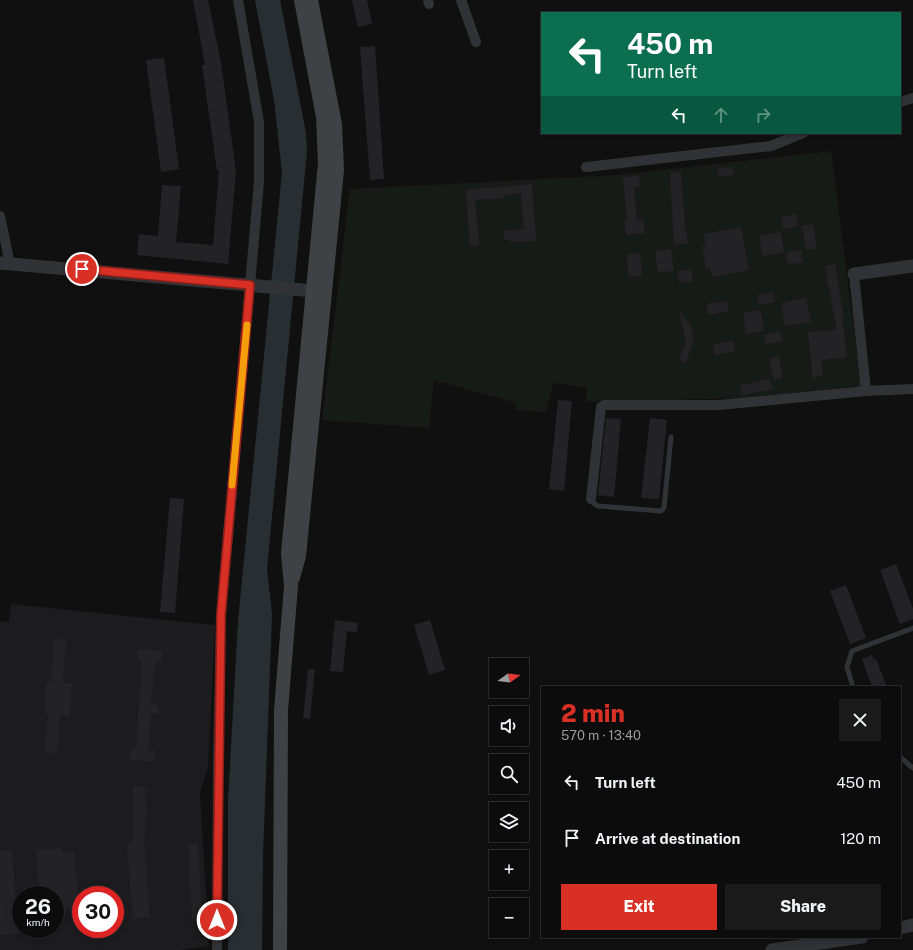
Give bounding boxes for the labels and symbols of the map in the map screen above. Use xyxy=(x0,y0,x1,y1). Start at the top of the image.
pin xyxy=(65,252,99,286)
north arrow xyxy=(489,658,529,698)
speed limit sign: 30 xyxy=(72,886,124,938)
position arrow xyxy=(196,899,238,941)

